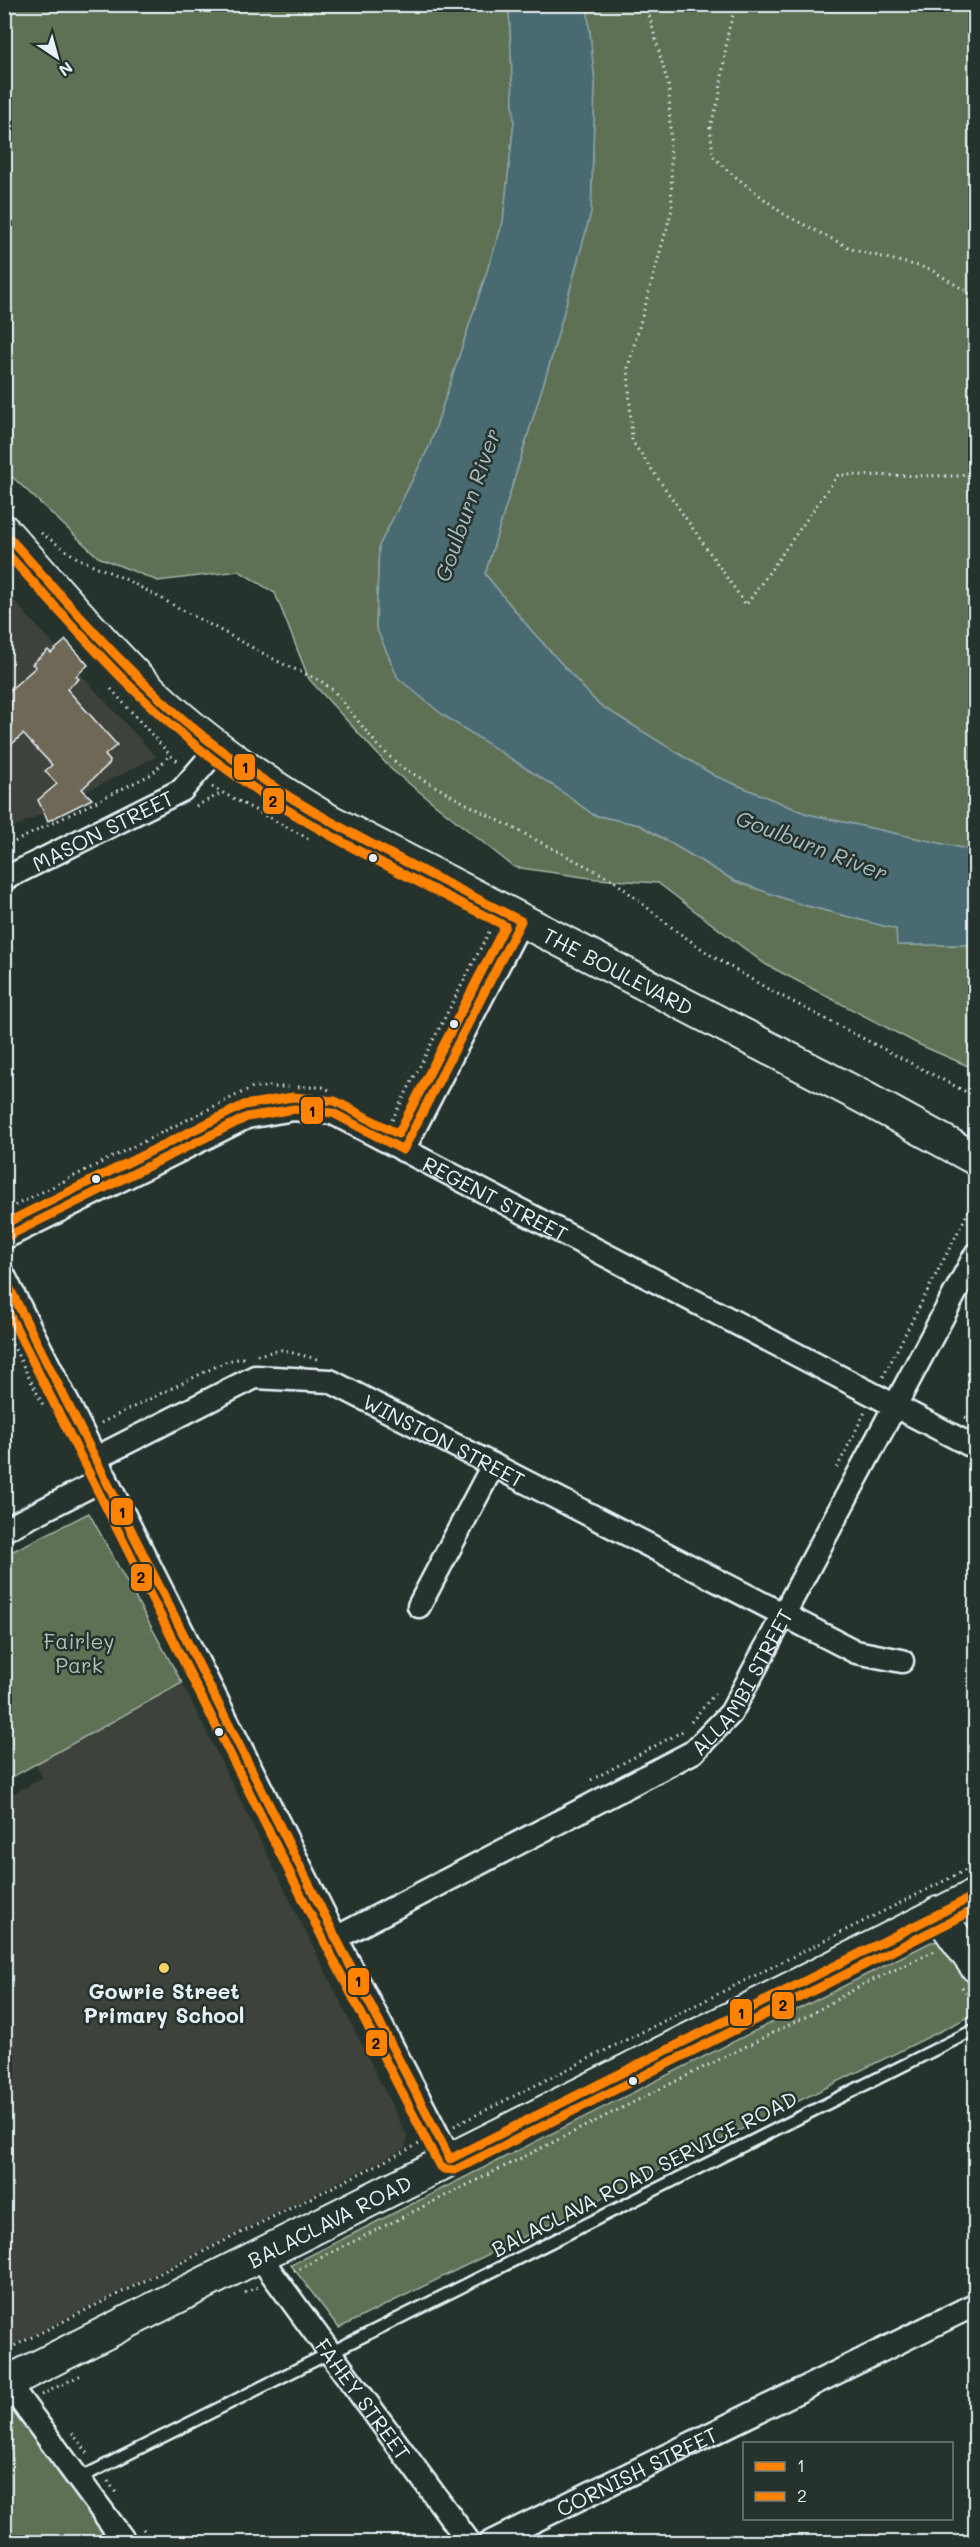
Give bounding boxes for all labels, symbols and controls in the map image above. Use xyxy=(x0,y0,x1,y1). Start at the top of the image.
north arrow xyxy=(27,27,87,87)
text: N xyxy=(55,57,77,82)
water label: Goulburn River xyxy=(427,424,507,586)
line badge: 1 xyxy=(233,753,256,781)
text: 1 xyxy=(241,756,249,777)
street label: MASON STREET xyxy=(27,783,178,876)
line badge: 2 xyxy=(262,787,285,815)
text: 2 xyxy=(269,790,278,811)
water label: Goulburn River xyxy=(732,803,892,887)
unlabelled marker xyxy=(367,852,379,864)
street label: THE BOULEVARD xyxy=(539,920,698,1020)
unlabelled marker xyxy=(448,1018,460,1030)
line badge: 1 xyxy=(300,1096,324,1125)
text: 1 xyxy=(308,1100,316,1121)
street label: REGENT STREET xyxy=(419,1149,573,1247)
unlabelled marker xyxy=(90,1173,102,1185)
street label: WINSTON STREET xyxy=(359,1387,530,1493)
line badge: 1 xyxy=(110,1497,134,1526)
text: 1 xyxy=(118,1501,126,1522)
line badge: 2 xyxy=(130,1563,153,1592)
text: 2 xyxy=(137,1566,146,1587)
street label: ALLAMBI STREET xyxy=(684,1604,798,1760)
park label: Fairley Park xyxy=(43,1627,115,1678)
unlabelled marker xyxy=(213,1726,225,1738)
marker: Gowrie Street Primary School xyxy=(157,1961,171,1975)
line badge: 1 xyxy=(347,1967,370,1996)
text: 1 xyxy=(354,1970,362,1991)
place label: Gowrie Street Primary School xyxy=(84,1977,244,2029)
line badge: 2 xyxy=(771,1991,795,2020)
text: 2 xyxy=(779,1994,788,2015)
line badge: 1 xyxy=(729,1998,753,2027)
text: 1 xyxy=(737,2002,745,2023)
line badge: 2 xyxy=(365,2029,388,2057)
text: 2 xyxy=(372,2032,381,2053)
unlabelled marker xyxy=(627,2075,639,2087)
street label: BALACLAVA ROAD SERVICE ROAD xyxy=(487,2084,801,2262)
street label: BALACLAVA ROAD xyxy=(243,2168,416,2273)
street label: FAHEY STREET xyxy=(310,2333,417,2465)
street label: CORNISH STREET xyxy=(551,2420,721,2522)
legend xyxy=(743,2442,953,2520)
text: 1 xyxy=(797,2453,805,2477)
text: 2 xyxy=(797,2483,807,2507)

